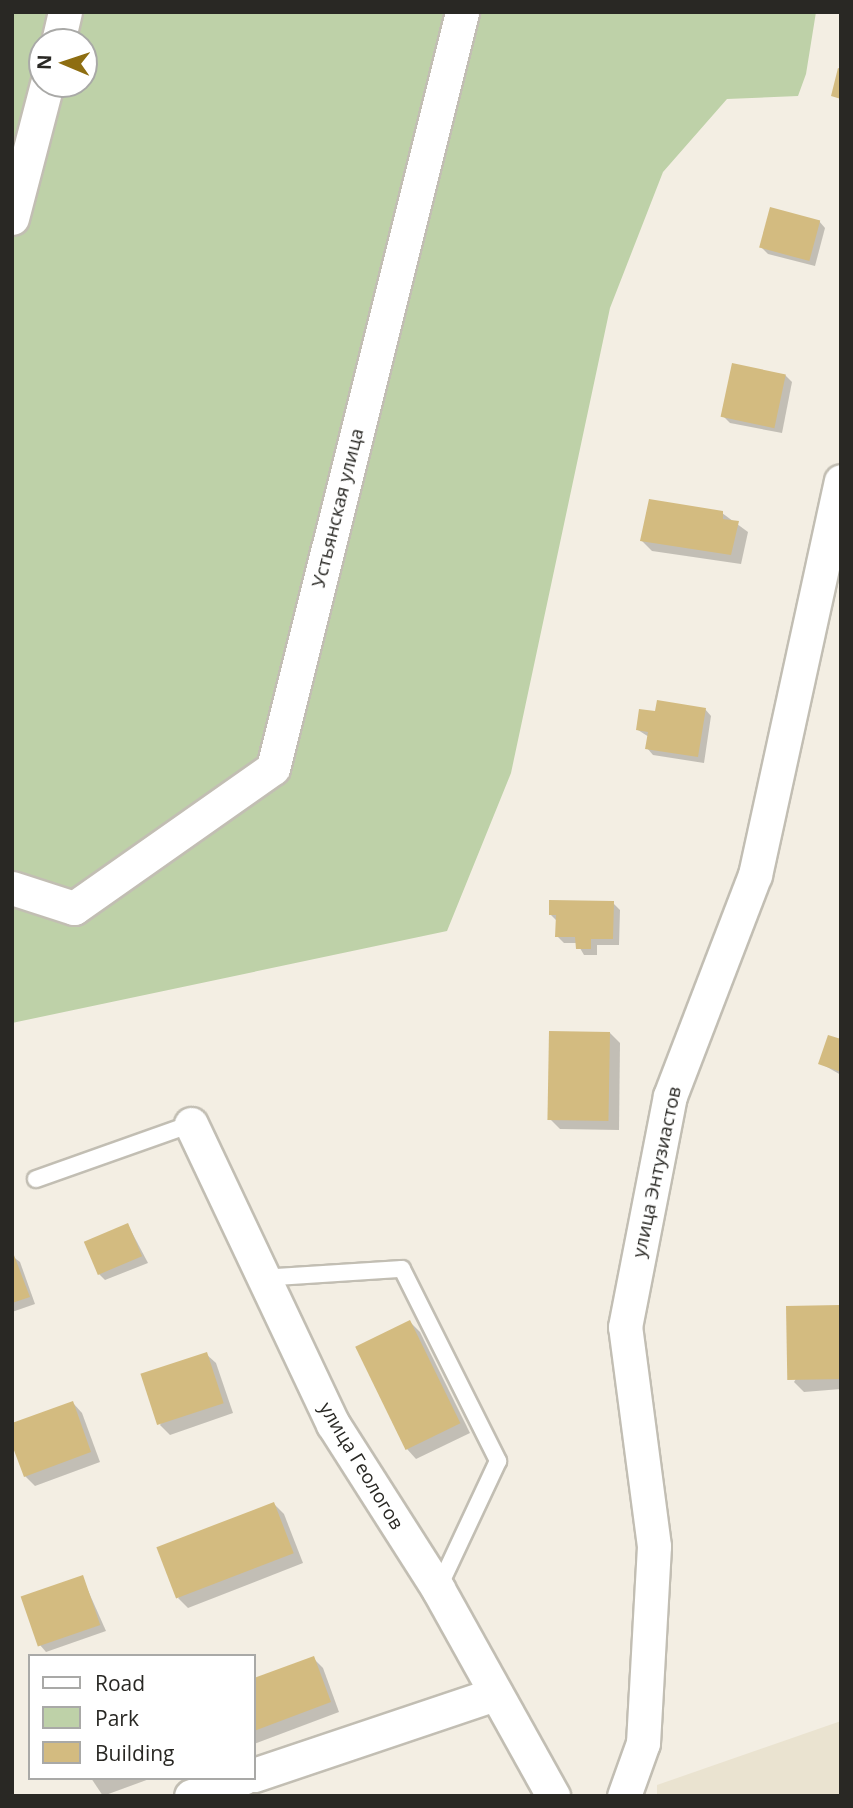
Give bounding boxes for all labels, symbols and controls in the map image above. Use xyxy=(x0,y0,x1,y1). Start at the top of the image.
north arrow xyxy=(28,28,98,98)
text: N xyxy=(31,54,57,71)
street label: Устьянская улица xyxy=(307,426,369,590)
street label: улица Энтузиастов xyxy=(628,1084,686,1260)
street label: улица Геологов xyxy=(314,1398,408,1534)
legend xyxy=(28,1654,256,1780)
text: Road xyxy=(95,1669,145,1697)
text: Park xyxy=(95,1704,139,1732)
text: Building xyxy=(95,1739,174,1767)

